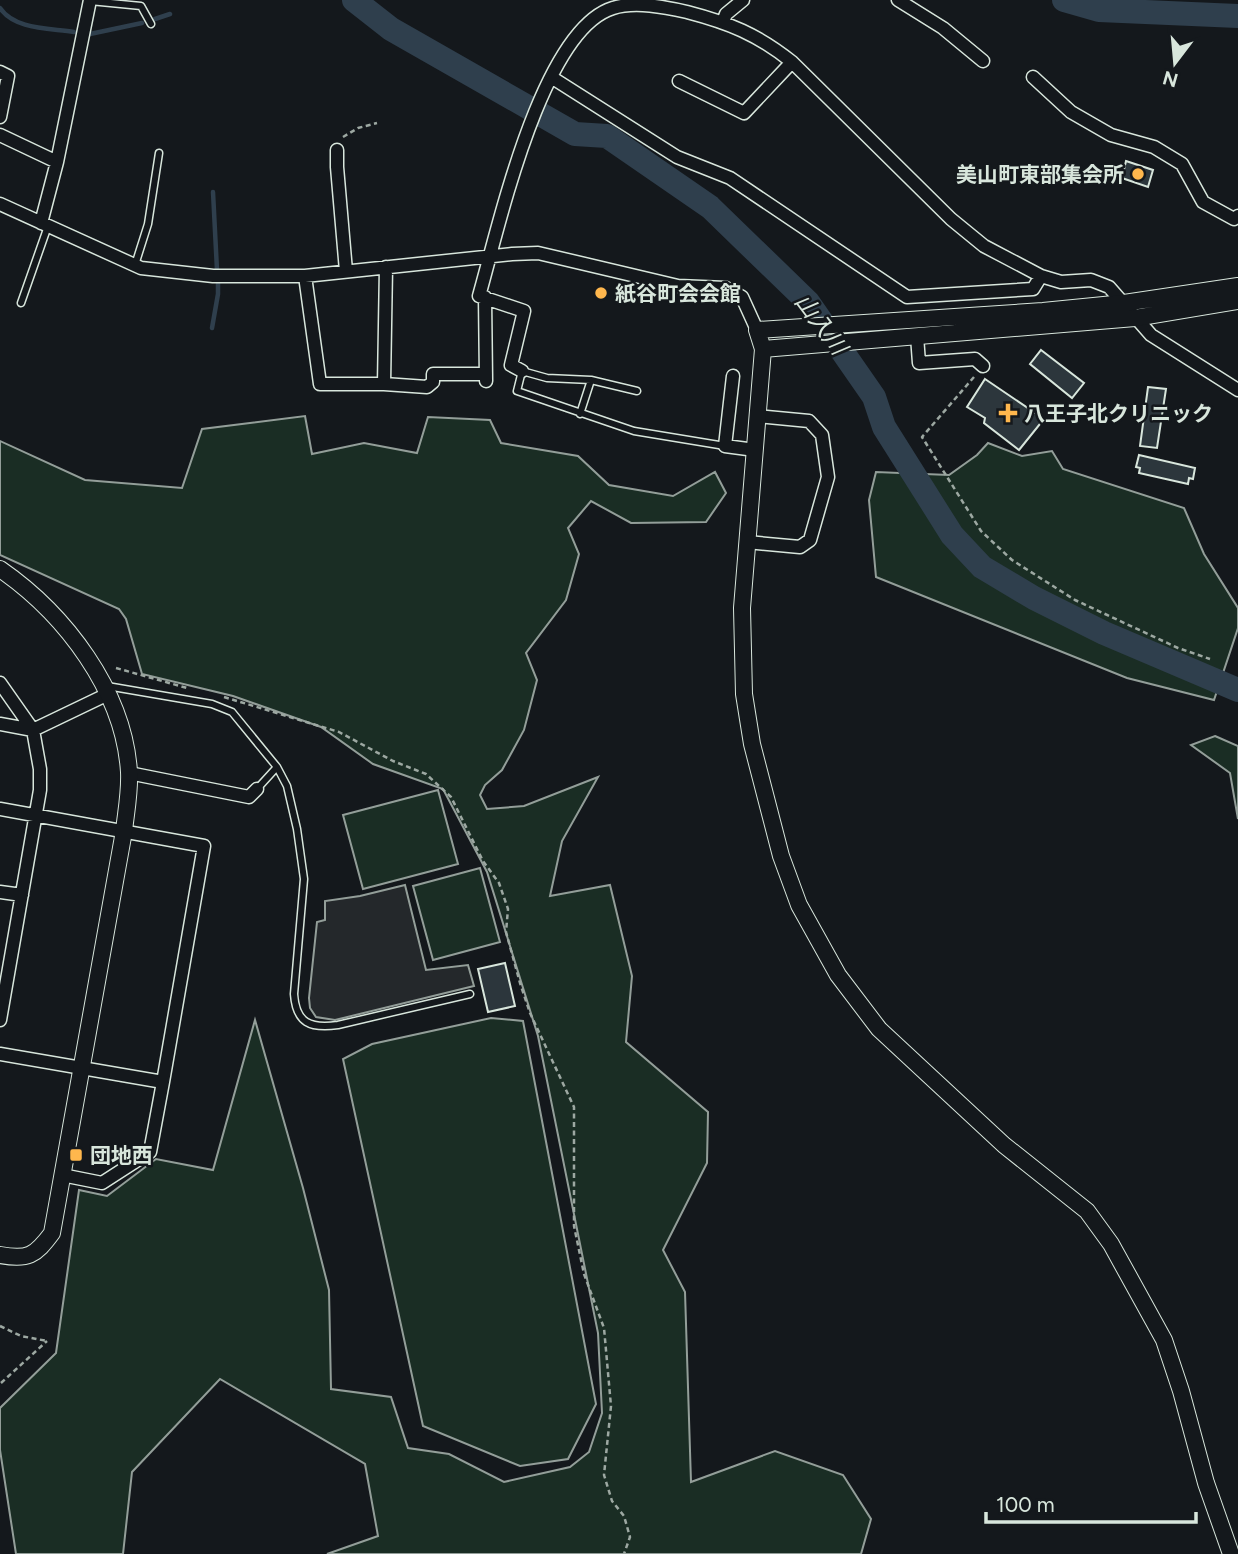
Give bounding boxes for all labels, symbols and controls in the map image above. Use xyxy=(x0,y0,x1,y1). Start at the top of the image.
north arrow xyxy=(1140,28,1210,98)
text: N xyxy=(1160,66,1181,92)
place label: 美山町東部集会所 xyxy=(956,162,1124,187)
marker: 美山町東部集会所 xyxy=(1130,166,1146,182)
place label: 紙谷町会会館 xyxy=(615,281,741,306)
marker: 紙谷町会会館 xyxy=(593,285,609,301)
water label: 山入川 xyxy=(789,288,855,362)
place label: 八王子北クリニック xyxy=(1024,401,1213,426)
marker: 八王子北クリニック xyxy=(998,403,1018,423)
place label: 団地西 xyxy=(90,1143,153,1168)
marker: 団地西 xyxy=(68,1147,84,1163)
scale bar xyxy=(986,1480,1196,1524)
text: 100 m xyxy=(996,1492,1055,1517)

